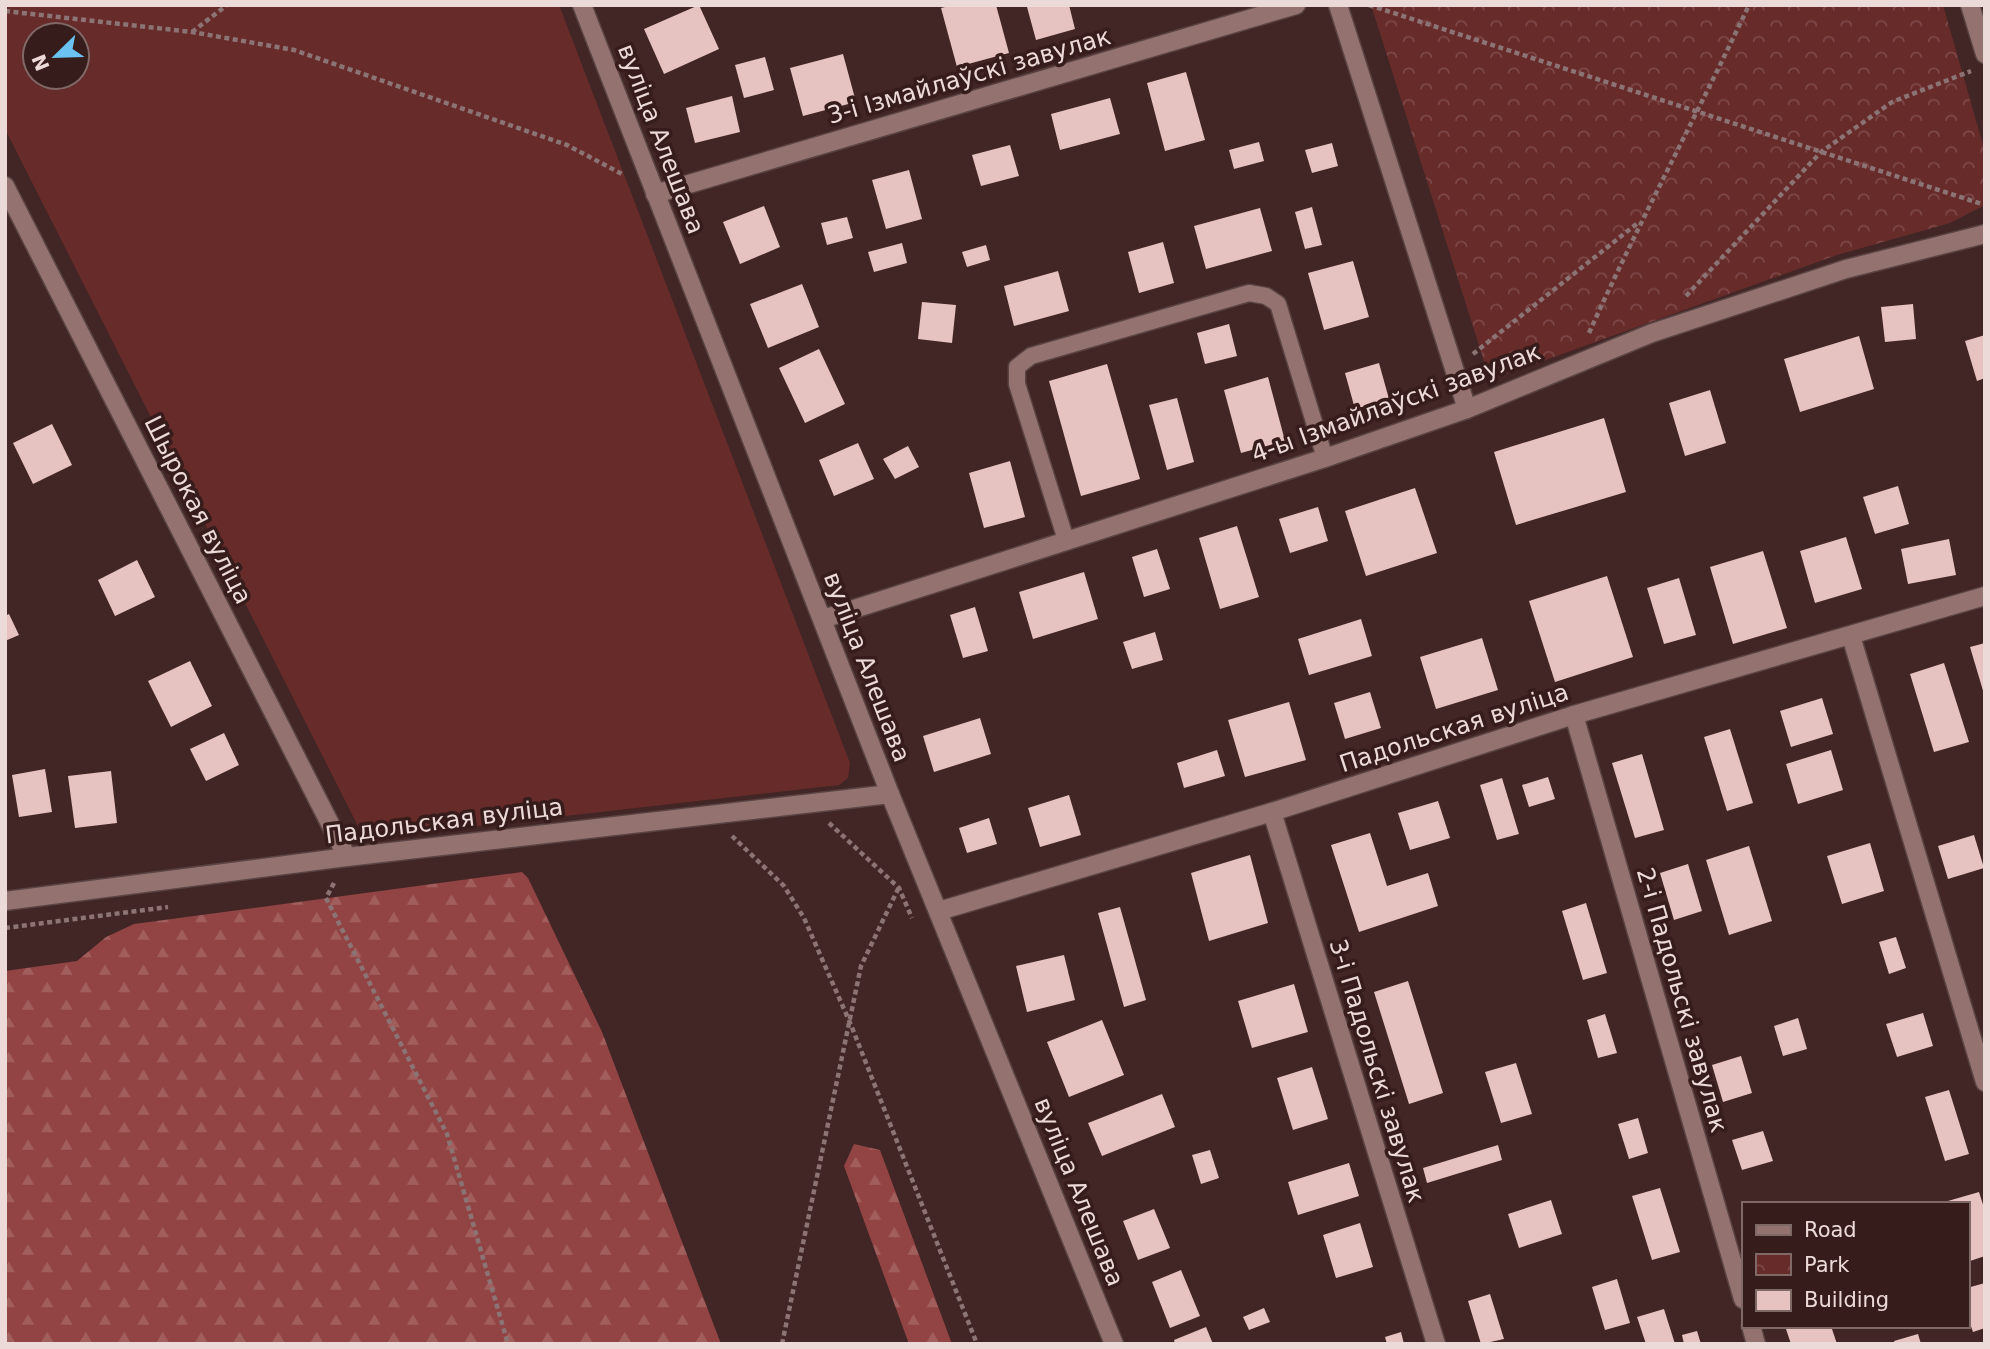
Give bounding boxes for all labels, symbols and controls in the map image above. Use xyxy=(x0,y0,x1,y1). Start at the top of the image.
north arrow xyxy=(21,21,91,91)
street label: 3-і Ізмайлаўскі завулак xyxy=(824,22,1114,130)
street label: вуліца Алешава xyxy=(612,40,710,238)
text: N xyxy=(27,51,54,74)
street label: 4-ы Ізмайлаўскі завулак xyxy=(1248,338,1544,468)
street label: Шырокая вуліца xyxy=(138,411,258,609)
street label: вуліца Алешава xyxy=(818,568,916,766)
street label: Падольская вуліца xyxy=(1336,678,1572,778)
street label: Падольская вуліца xyxy=(323,793,565,849)
street label: 2-і Падольскі завулак xyxy=(1631,864,1733,1136)
street label: 3-і Падольскі завулак xyxy=(1324,936,1430,1206)
street label: вуліца Алешава xyxy=(1028,1094,1130,1290)
legend xyxy=(1742,1202,1969,1328)
text: Road xyxy=(1804,1218,1857,1242)
text: Park xyxy=(1804,1253,1850,1277)
text: Building xyxy=(1804,1288,1889,1312)

